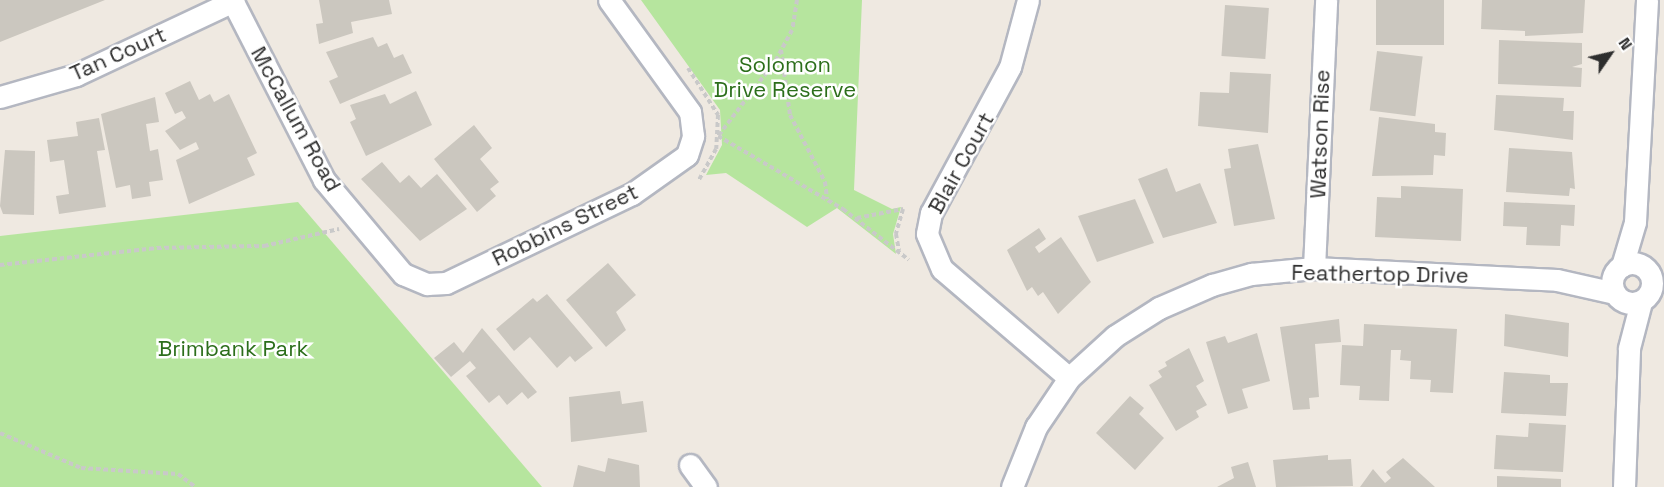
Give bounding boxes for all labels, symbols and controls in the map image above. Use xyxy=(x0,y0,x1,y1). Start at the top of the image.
street label: Tan Court xyxy=(66,21,170,87)
north arrow xyxy=(1580,24,1640,84)
text: N xyxy=(1614,33,1637,54)
street label: McCallum Road xyxy=(245,42,347,196)
park label: Solomon Drive Reserve xyxy=(714,51,856,102)
street label: Watson Rise xyxy=(1305,69,1335,199)
street label: Blair Court xyxy=(922,108,1000,218)
street label: Robbins Street xyxy=(488,178,642,272)
street label: Feathertop Drive xyxy=(1291,259,1469,289)
park label: Brimbank Park xyxy=(158,336,308,362)

